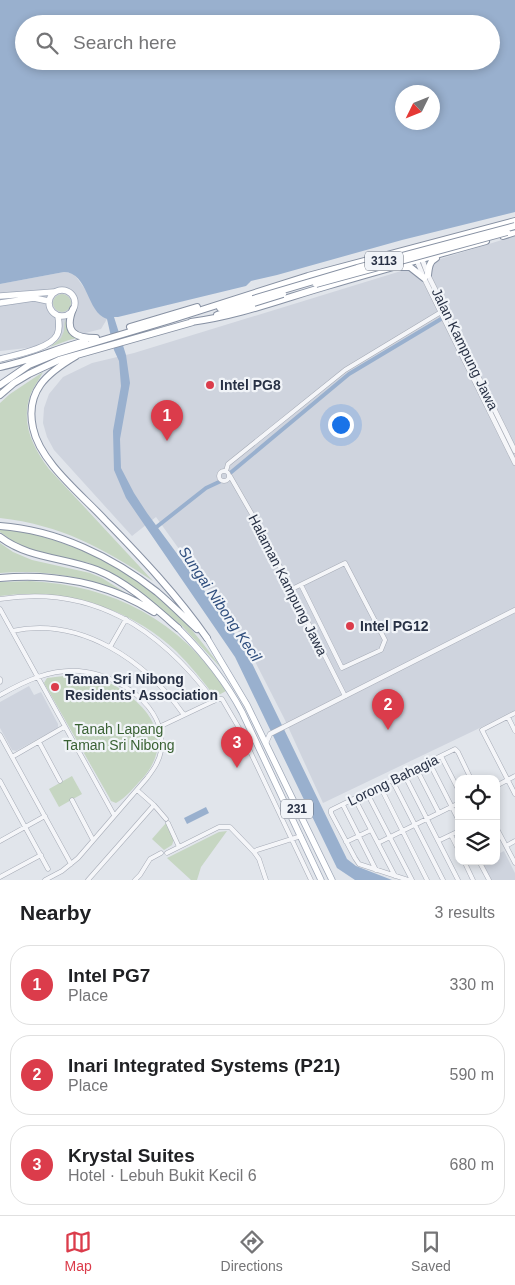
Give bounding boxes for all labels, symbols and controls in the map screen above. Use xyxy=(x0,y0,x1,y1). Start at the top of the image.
search box xyxy=(15,15,500,70)
icon: search xyxy=(33,29,61,57)
text: Search here xyxy=(73,32,177,53)
north arrow xyxy=(395,85,440,130)
road number: 3113 xyxy=(365,252,403,270)
street label: Jalan Kampung Jawa xyxy=(428,285,502,413)
place label: Intel PG8 xyxy=(220,377,281,393)
marker: Intel PG8 xyxy=(204,379,216,391)
pin: 1 xyxy=(151,400,183,441)
your location xyxy=(328,412,354,438)
street label: Halaman Kampung Jawa xyxy=(245,512,331,659)
water label: Sungai Nibong Kecil xyxy=(176,543,266,665)
place label: Intel PG12 xyxy=(360,618,429,634)
marker: Intel PG12 xyxy=(344,620,356,632)
place label: Taman Sri Nibong Residents' Association xyxy=(65,671,218,703)
marker: Taman Sri Nibong Residents' Association xyxy=(49,681,61,693)
pin: 2 xyxy=(372,689,404,730)
park label: Tanah Lapang Taman Sri Nibong xyxy=(63,721,175,753)
pin: 3 xyxy=(221,727,253,768)
street label: Lorong Bahagia xyxy=(345,751,441,809)
map controls xyxy=(455,775,500,865)
button: locate xyxy=(455,775,500,820)
road number: 231 xyxy=(281,800,313,819)
button: layers xyxy=(455,820,500,865)
text: Nearby xyxy=(20,901,91,924)
text: 3 results xyxy=(435,904,495,921)
text: Intel PG7 xyxy=(68,965,150,986)
text: 1 xyxy=(33,976,41,993)
text: 330 m xyxy=(450,976,494,993)
text: Place xyxy=(68,987,108,1004)
text: Inari Integrated Systems (P21) xyxy=(68,1055,340,1076)
text: 2 xyxy=(33,1066,41,1083)
text: 590 m xyxy=(450,1066,494,1083)
text: Place xyxy=(68,1077,108,1094)
text: Krystal Suites xyxy=(68,1145,195,1166)
text: 3 xyxy=(33,1156,41,1173)
text: 680 m xyxy=(450,1156,494,1173)
text: Hotel · Lebuh Bukit Kecil 6 xyxy=(68,1167,257,1184)
tab: Map xyxy=(64,1228,92,1274)
tab: Directions xyxy=(221,1228,283,1274)
tab: Saved xyxy=(411,1228,451,1274)

